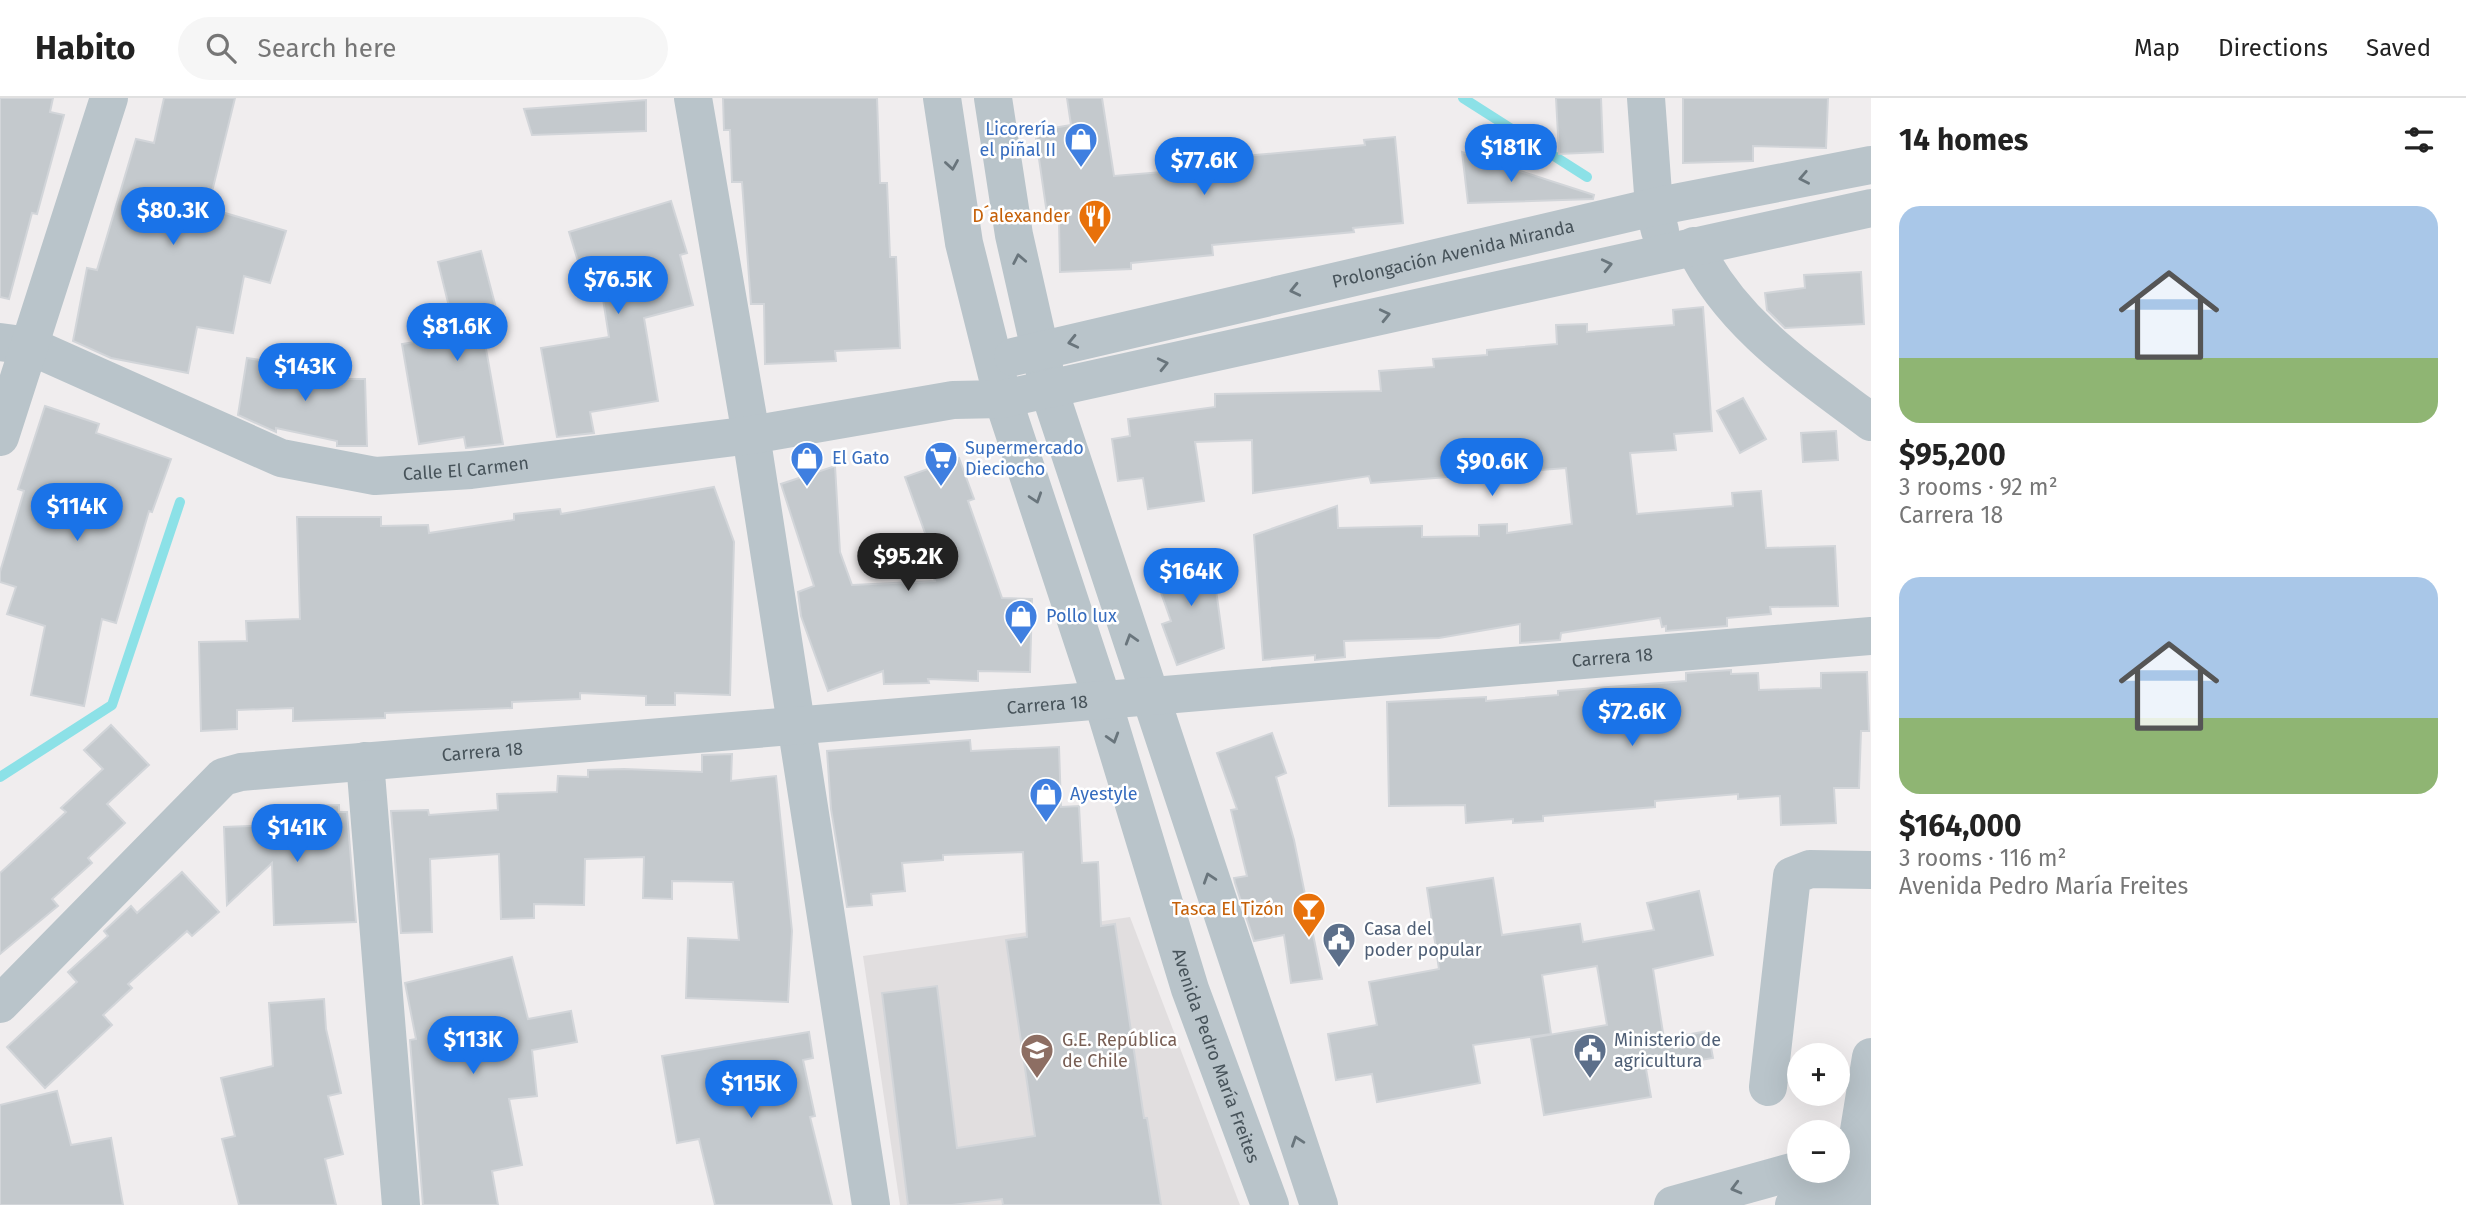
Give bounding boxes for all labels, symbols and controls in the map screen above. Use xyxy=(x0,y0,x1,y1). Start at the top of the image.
search box xyxy=(178,17,668,80)
text: Habito xyxy=(35,28,136,68)
icon: search xyxy=(202,29,240,67)
text: Search here xyxy=(258,33,396,64)
text: Map xyxy=(2134,34,2180,62)
text: Directions xyxy=(2218,34,2328,62)
text: Saved xyxy=(2366,34,2431,62)
place label: Licorería el piñal II xyxy=(980,118,1056,161)
shop icon: Licorería el piñal II xyxy=(1062,120,1100,169)
icon: filters xyxy=(2400,121,2438,159)
text: 14 homes xyxy=(1899,122,2028,158)
pin: $181K xyxy=(1462,125,1560,184)
text: $181K xyxy=(1481,133,1541,161)
pin: $77.6K xyxy=(1147,138,1261,197)
text: $77.6K xyxy=(1171,146,1237,174)
one-way arrow xyxy=(945,160,960,171)
one-way arrow xyxy=(1798,170,1810,185)
pin: $80.3K xyxy=(116,188,230,247)
text: $80.3K xyxy=(137,196,209,224)
restaurant icon: D´alexander xyxy=(1076,197,1114,246)
place label: D´alexander xyxy=(972,205,1070,227)
street label: Prolongación Avenida Miranda xyxy=(1330,215,1576,293)
icon: home xyxy=(2106,252,2232,378)
one-way arrow xyxy=(1012,253,1027,265)
pin: $76.5K xyxy=(561,256,675,316)
one-way arrow xyxy=(1601,258,1613,273)
text: $76.5K xyxy=(584,265,652,293)
one-way arrow xyxy=(1289,282,1301,297)
pin: $81.6K xyxy=(400,303,514,363)
one-way arrow xyxy=(1379,308,1391,323)
text: $81.6K xyxy=(423,312,491,340)
one-way arrow xyxy=(1067,334,1079,348)
pin: $143K xyxy=(256,344,354,403)
text: $143K xyxy=(274,352,336,380)
one-way arrow xyxy=(1157,358,1169,373)
place label: Supermercado Dieciocho xyxy=(965,437,1084,480)
text: $95,200 xyxy=(1899,437,2006,473)
pin: $90.6K xyxy=(1435,438,1549,498)
shop icon: El Gato xyxy=(788,439,826,488)
supermarket icon: Supermercado Dieciocho xyxy=(922,439,960,488)
place label: El Gato xyxy=(832,447,889,469)
text: $90.6K xyxy=(1456,447,1528,475)
street label: Calle El Carmen xyxy=(402,452,530,485)
text: 3 rooms · 92 m² xyxy=(1899,473,2058,501)
pin: $114K xyxy=(28,484,126,543)
text: $114K xyxy=(47,492,107,520)
one-way arrow xyxy=(1028,492,1042,504)
text: Carrera 18 xyxy=(1899,501,2003,529)
pin: $95.2K xyxy=(851,533,965,593)
text: $95.2K xyxy=(873,542,943,570)
pin: $164K xyxy=(1142,548,1240,608)
text: $164K xyxy=(1160,557,1223,585)
shop icon: Pollo lux xyxy=(1002,597,1040,646)
place label: Pollo lux xyxy=(1046,605,1117,627)
icon: home xyxy=(2106,623,2232,749)
one-way arrow xyxy=(1125,633,1140,645)
street label: Carrera 18 xyxy=(1571,643,1654,672)
pin: $72.6K xyxy=(1575,688,1689,748)
street label: Carrera 18 xyxy=(1006,690,1089,719)
text: $72.6K xyxy=(1598,697,1666,725)
one-way arrow xyxy=(1105,732,1120,744)
street label: Carrera 18 xyxy=(441,738,524,766)
shop icon: Ayestyle xyxy=(1027,775,1065,824)
place label: Ayestyle xyxy=(1070,783,1138,805)
pin: $141K xyxy=(248,804,346,864)
text: $164,000 xyxy=(1899,808,2022,844)
text: $141K xyxy=(267,813,327,841)
text: 3 rooms · 116 m² xyxy=(1899,844,2067,872)
one-way arrow xyxy=(1203,872,1218,884)
text: Avenida Pedro María Freites xyxy=(1899,872,2188,900)
bar icon: Tasca El Tizón xyxy=(1290,890,1328,939)
place label: Tasca El Tizón xyxy=(1172,898,1284,920)
place label: Casa del poder popular xyxy=(1364,918,1482,961)
public building icon: Casa del poder popular xyxy=(1320,920,1358,969)
street label: Avenida Pedro María Freites xyxy=(1167,946,1265,1166)
pin: $113K xyxy=(424,1016,522,1076)
text: $113K xyxy=(443,1025,503,1053)
place label: G.E. República de Chile xyxy=(1062,1029,1177,1072)
place label: Ministerio de agricultura xyxy=(1614,1029,1721,1072)
school or university icon: G.E. República de Chile xyxy=(1018,1031,1056,1080)
public building icon: Ministerio de agricultura xyxy=(1571,1031,1609,1080)
map controls xyxy=(1787,1043,1850,1183)
button: + xyxy=(1787,1043,1850,1106)
pin: $115K xyxy=(702,1060,800,1120)
text: $115K xyxy=(721,1069,781,1097)
button: − xyxy=(1787,1120,1850,1183)
one-way arrow xyxy=(1291,1135,1305,1147)
one-way arrow xyxy=(1730,1179,1742,1194)

